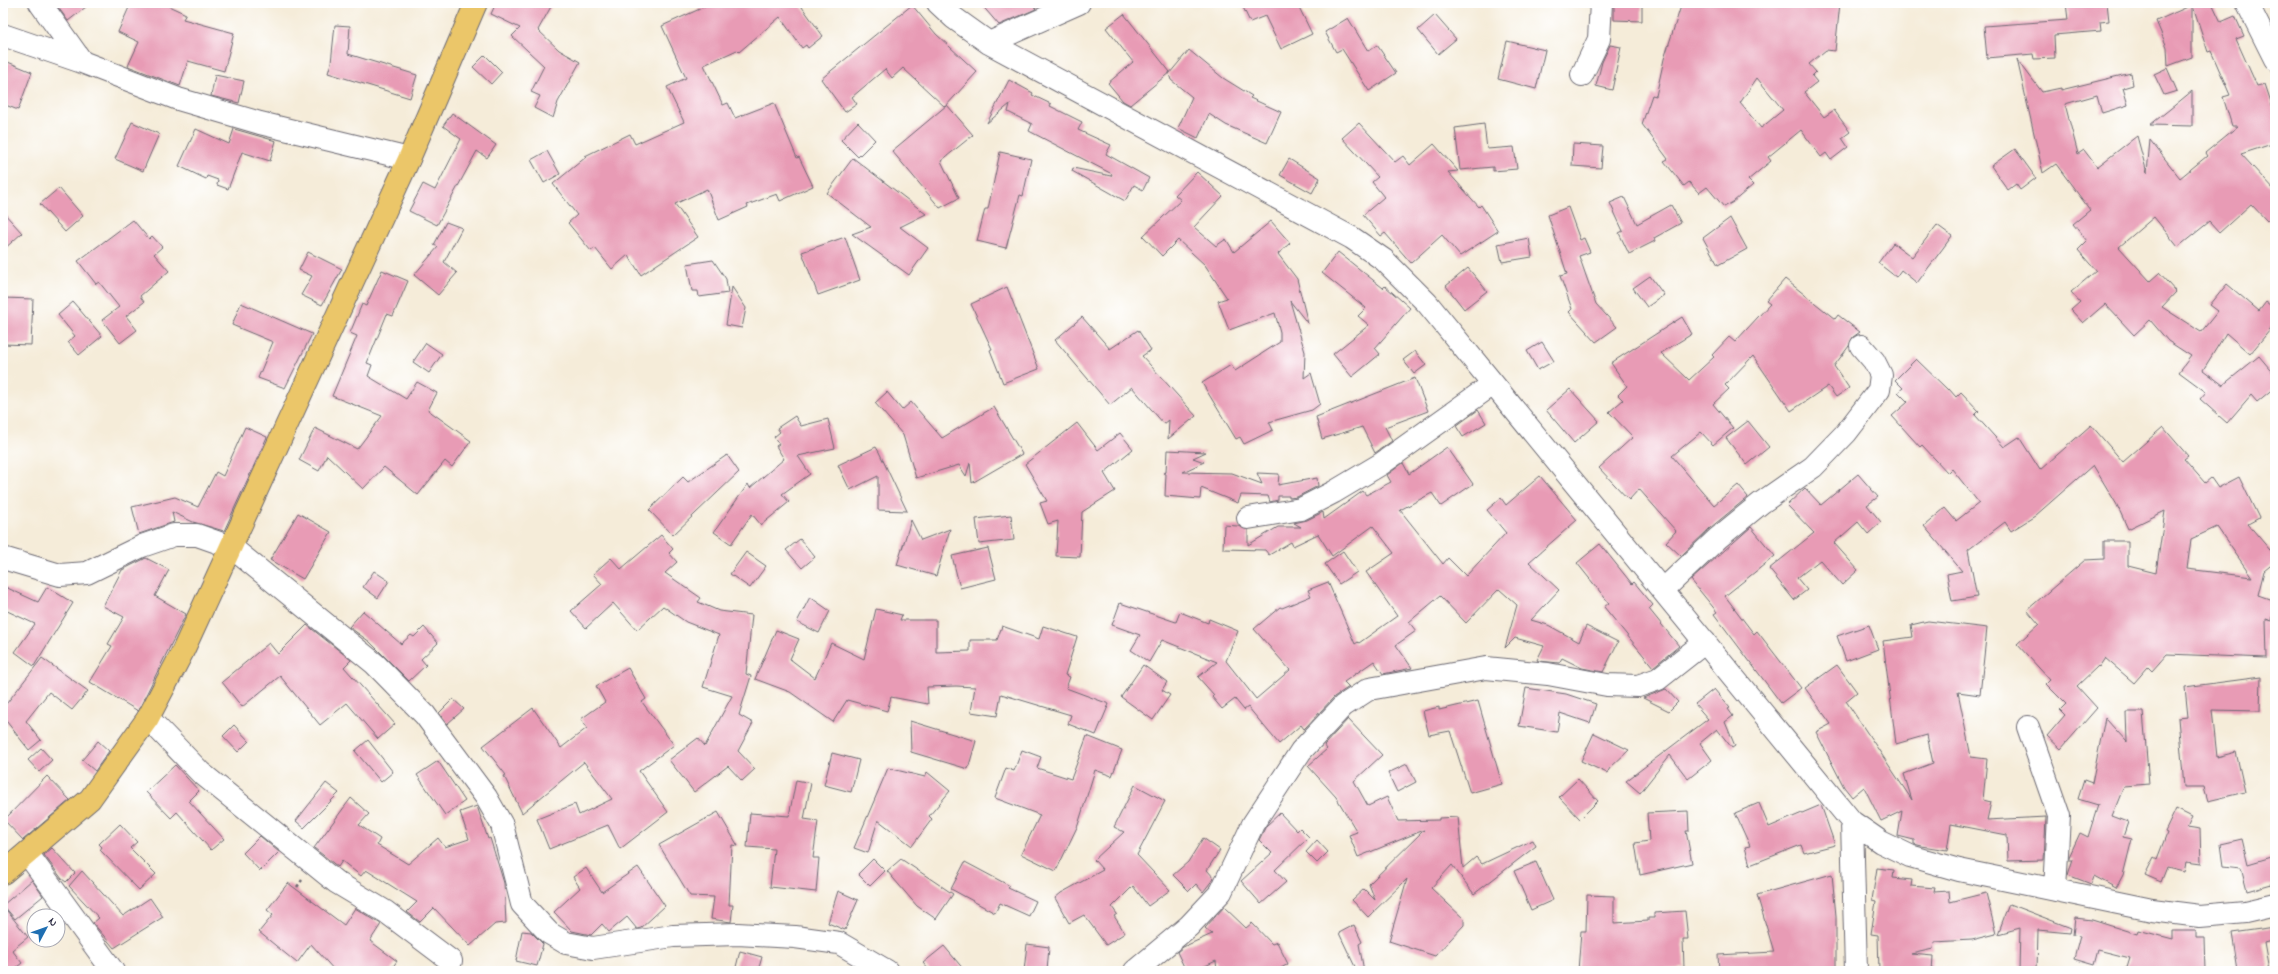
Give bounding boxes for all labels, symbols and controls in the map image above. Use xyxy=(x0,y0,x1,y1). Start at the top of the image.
north arrow xyxy=(26,908,66,948)
text: N xyxy=(44,914,61,930)

